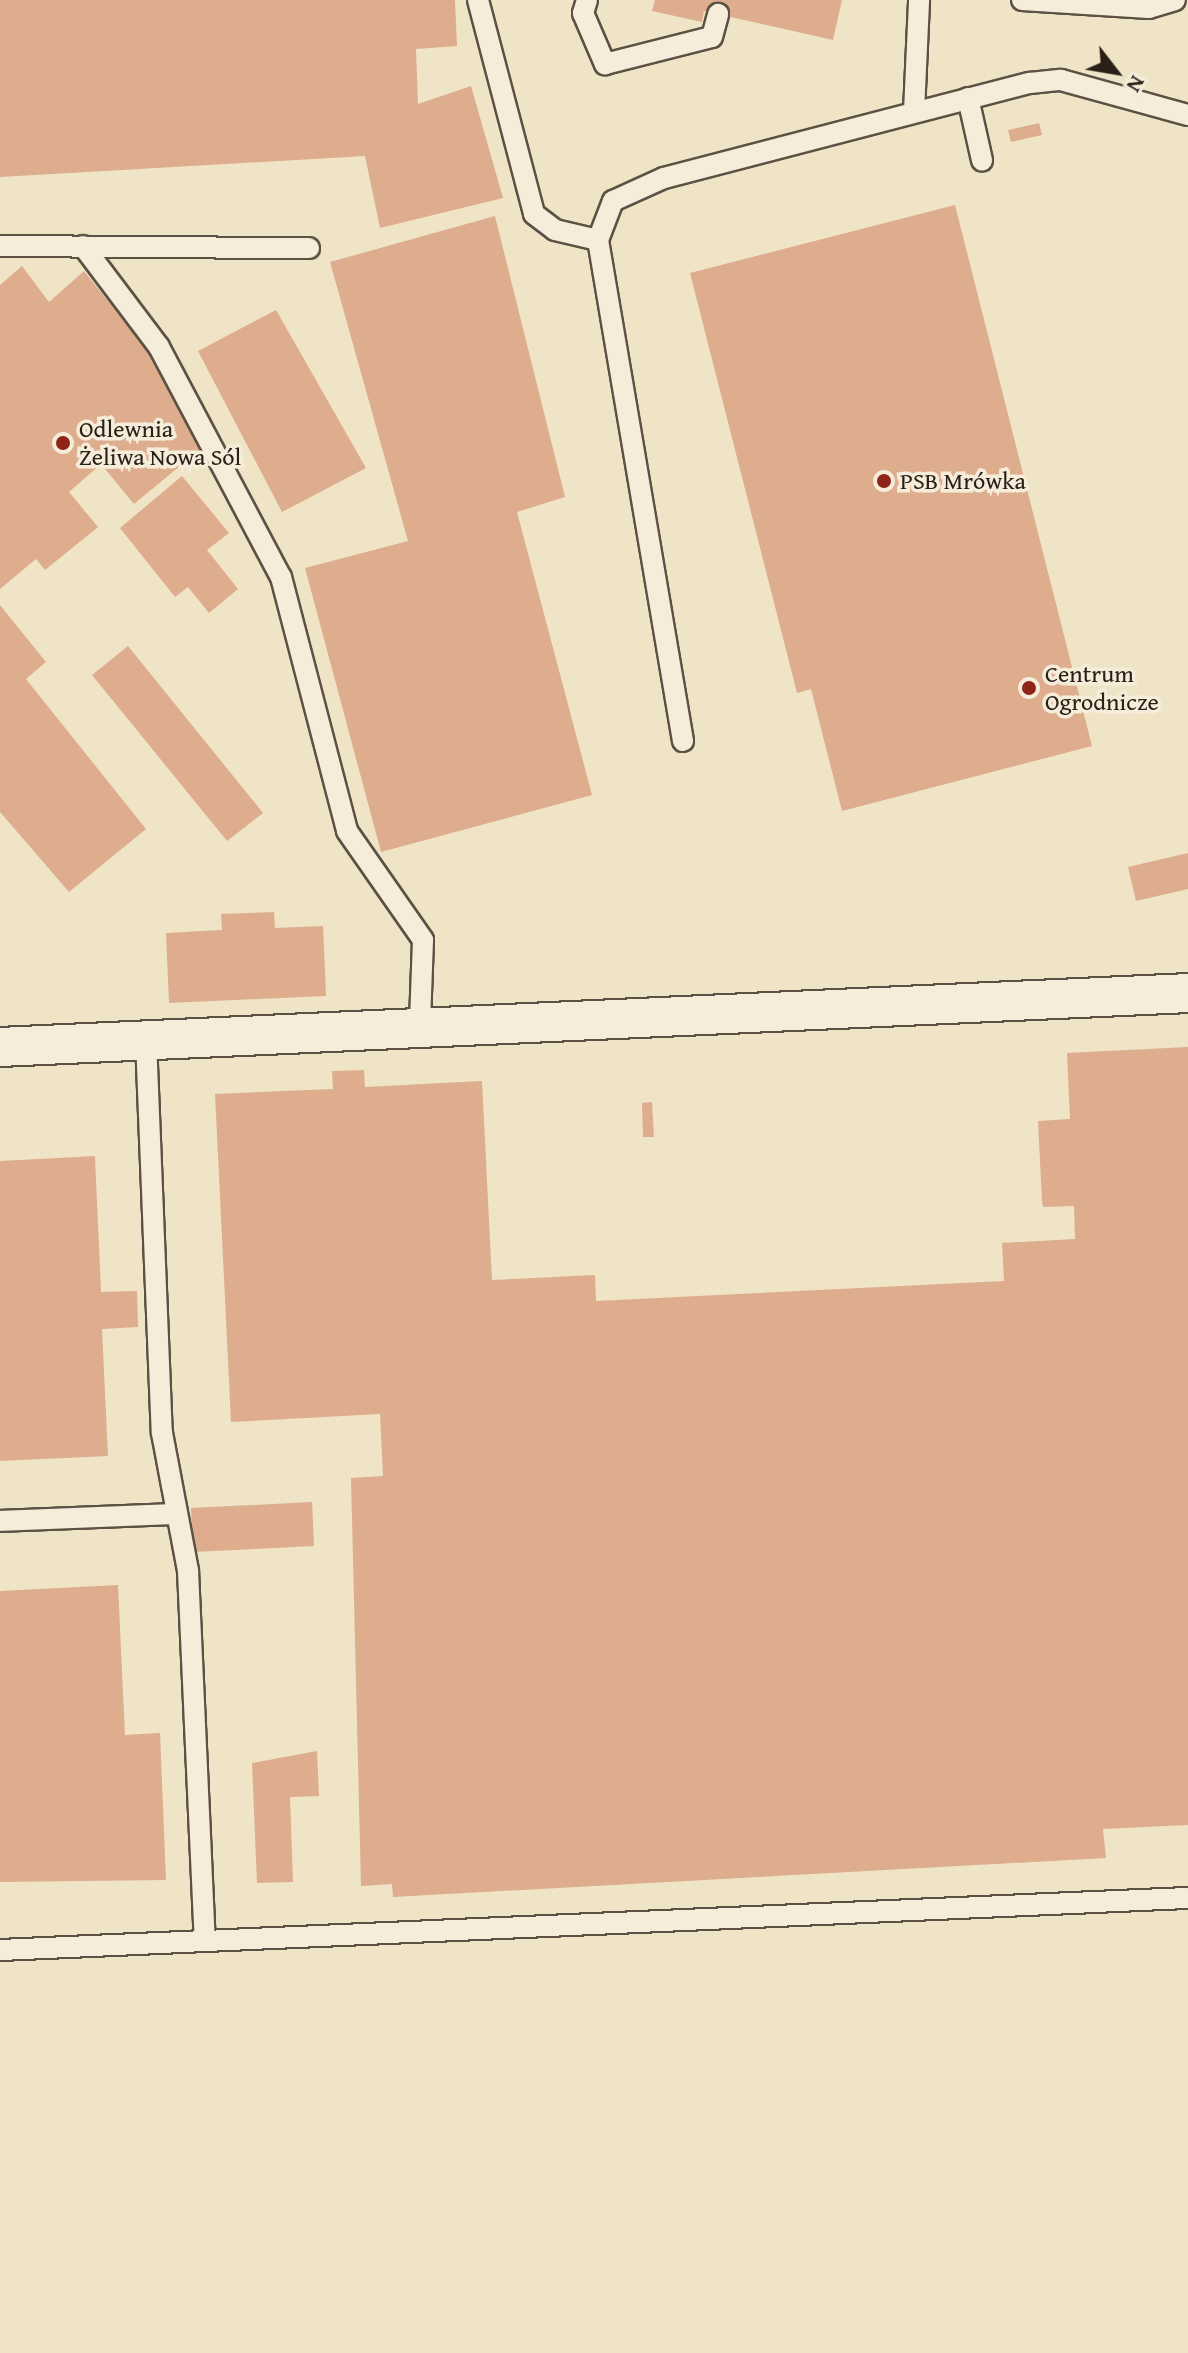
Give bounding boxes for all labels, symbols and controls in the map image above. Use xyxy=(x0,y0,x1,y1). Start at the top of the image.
north arrow xyxy=(1076,32,1156,112)
text: N xyxy=(1119,70,1154,99)
place label: Odlewnia Żeliwa Nowa Sól xyxy=(79,415,241,471)
marker: Odlewnia Żeliwa Nowa Sól xyxy=(54,434,72,452)
place label: PSB Mrówka xyxy=(900,467,1026,495)
marker: PSB Mrówka xyxy=(875,472,893,490)
place label: Centrum Ogrodnicze xyxy=(1045,660,1159,716)
marker: Centrum Ogrodnicze xyxy=(1020,679,1038,697)

